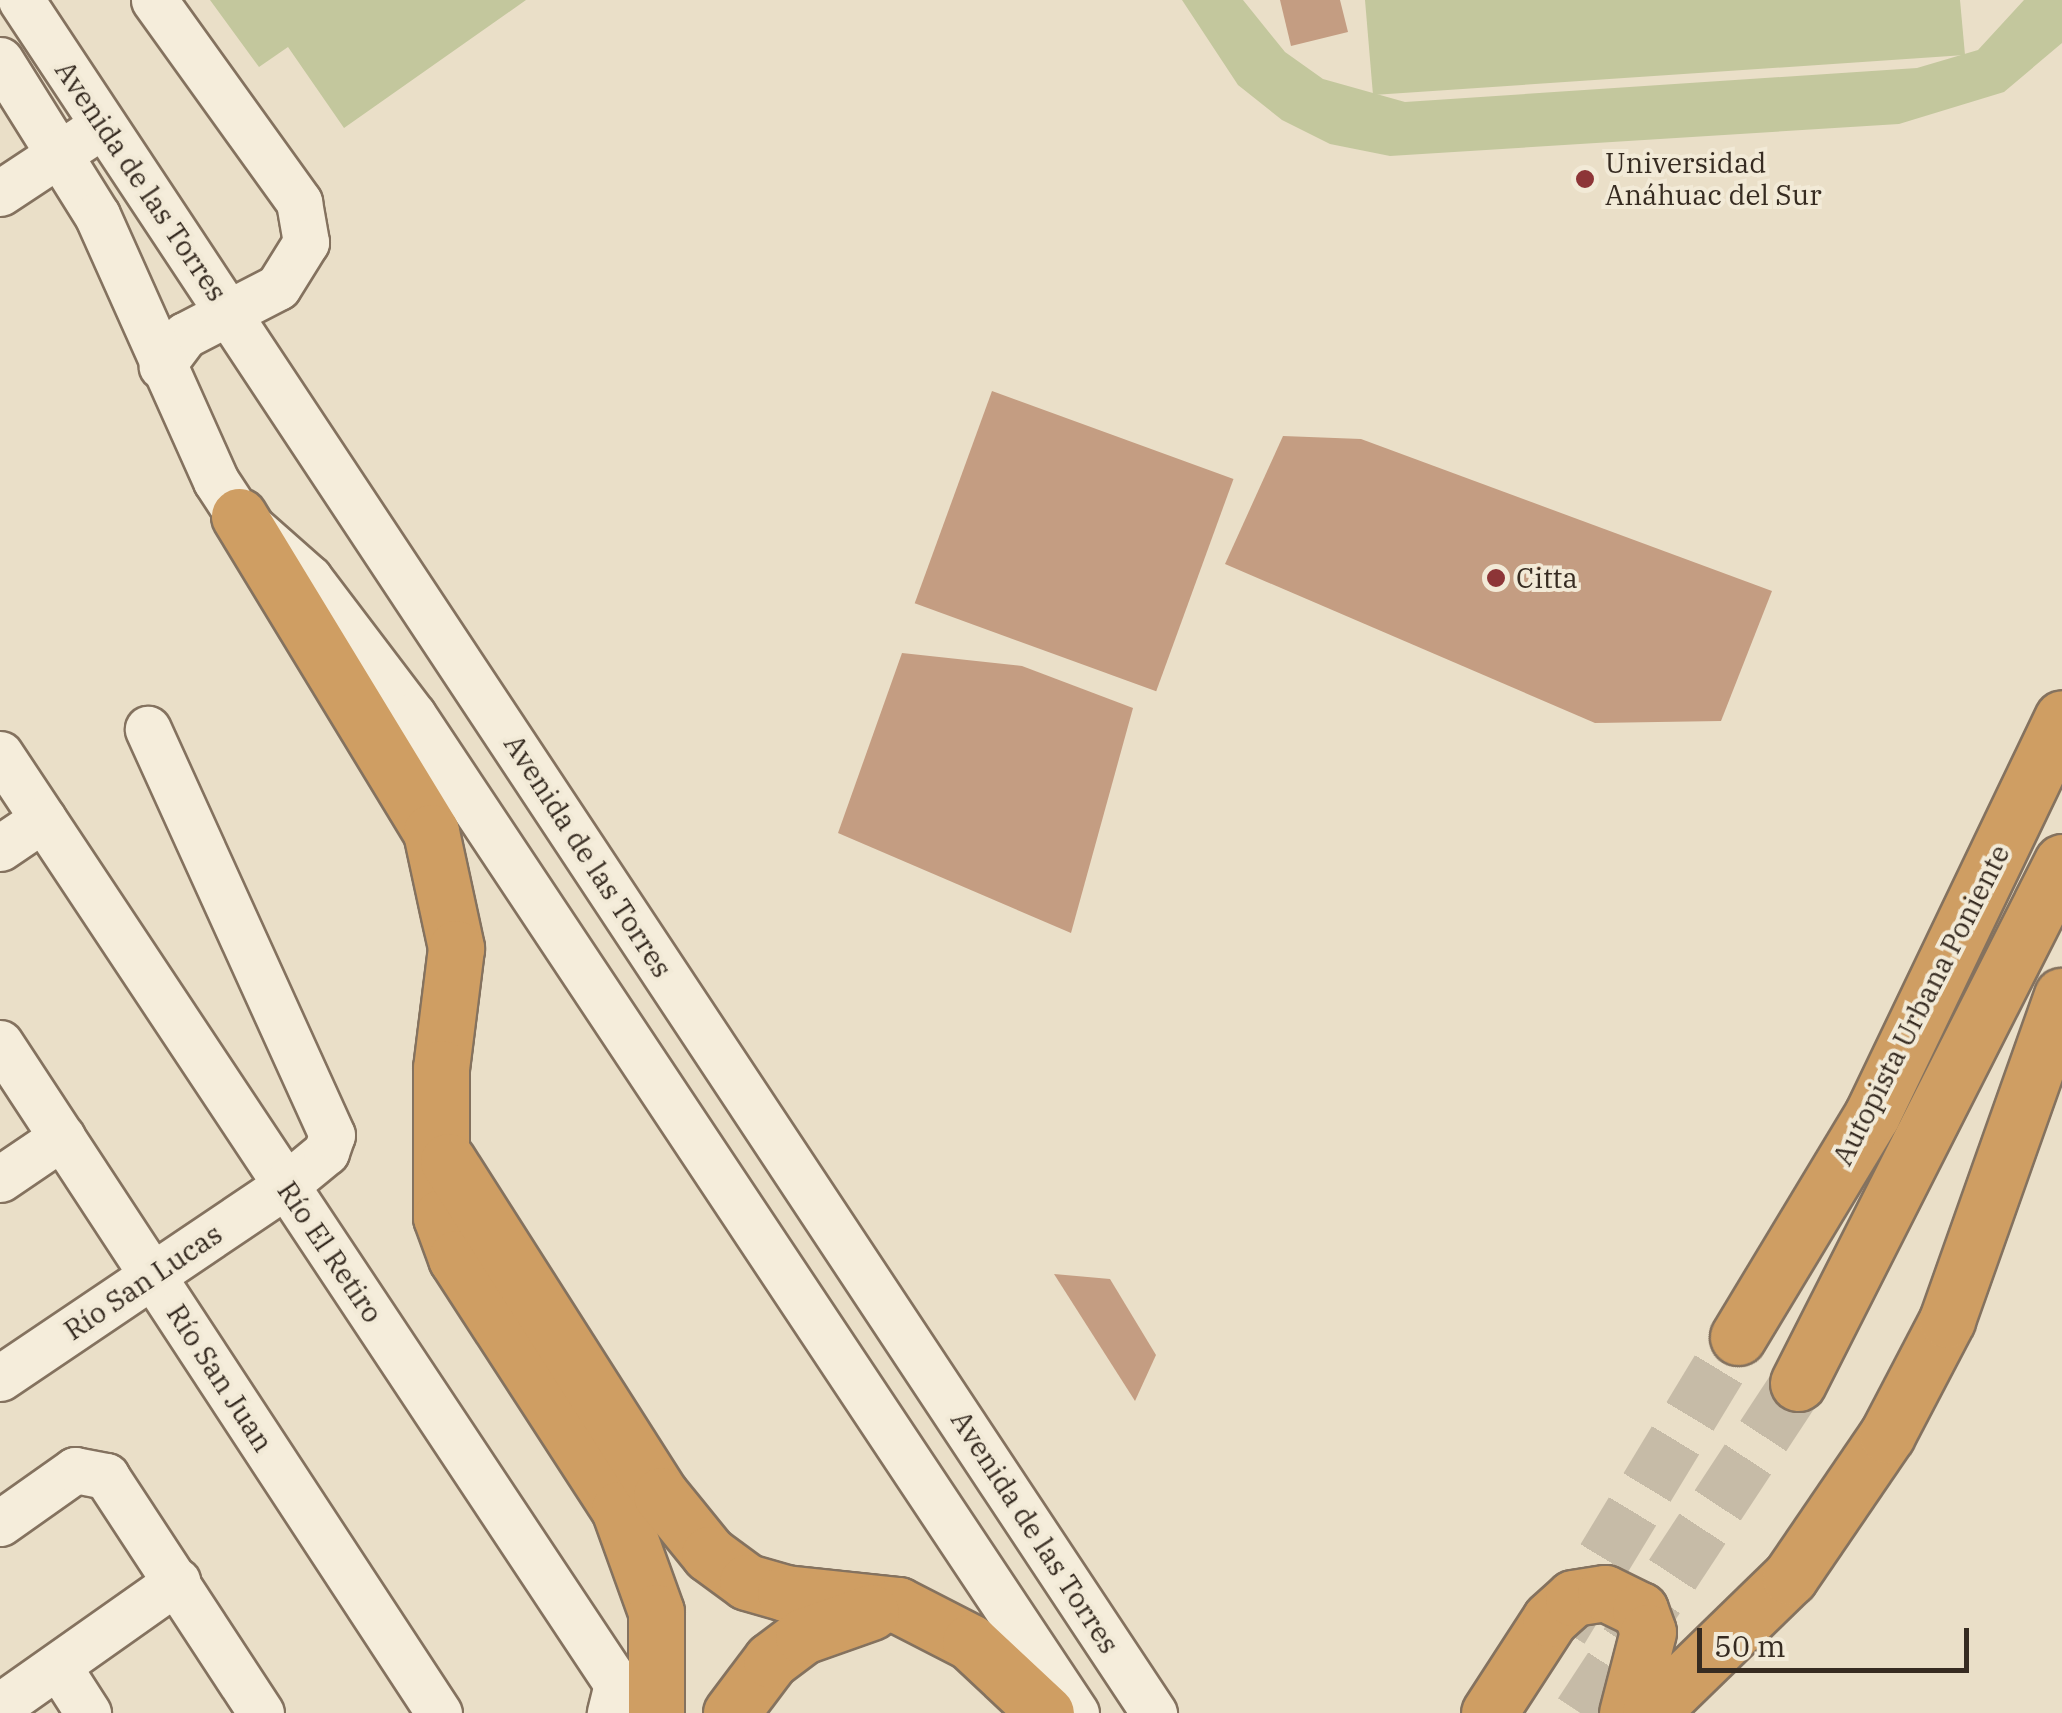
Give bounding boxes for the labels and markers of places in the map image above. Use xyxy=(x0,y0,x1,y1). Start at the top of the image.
place label: Universidad Anáhuac del Sur xyxy=(1605,146,1822,212)
marker: Universidad Anáhuac del Sur xyxy=(1574,168,1596,190)
place label: Citta xyxy=(1516,561,1578,595)
marker: Citta xyxy=(1485,567,1507,589)

